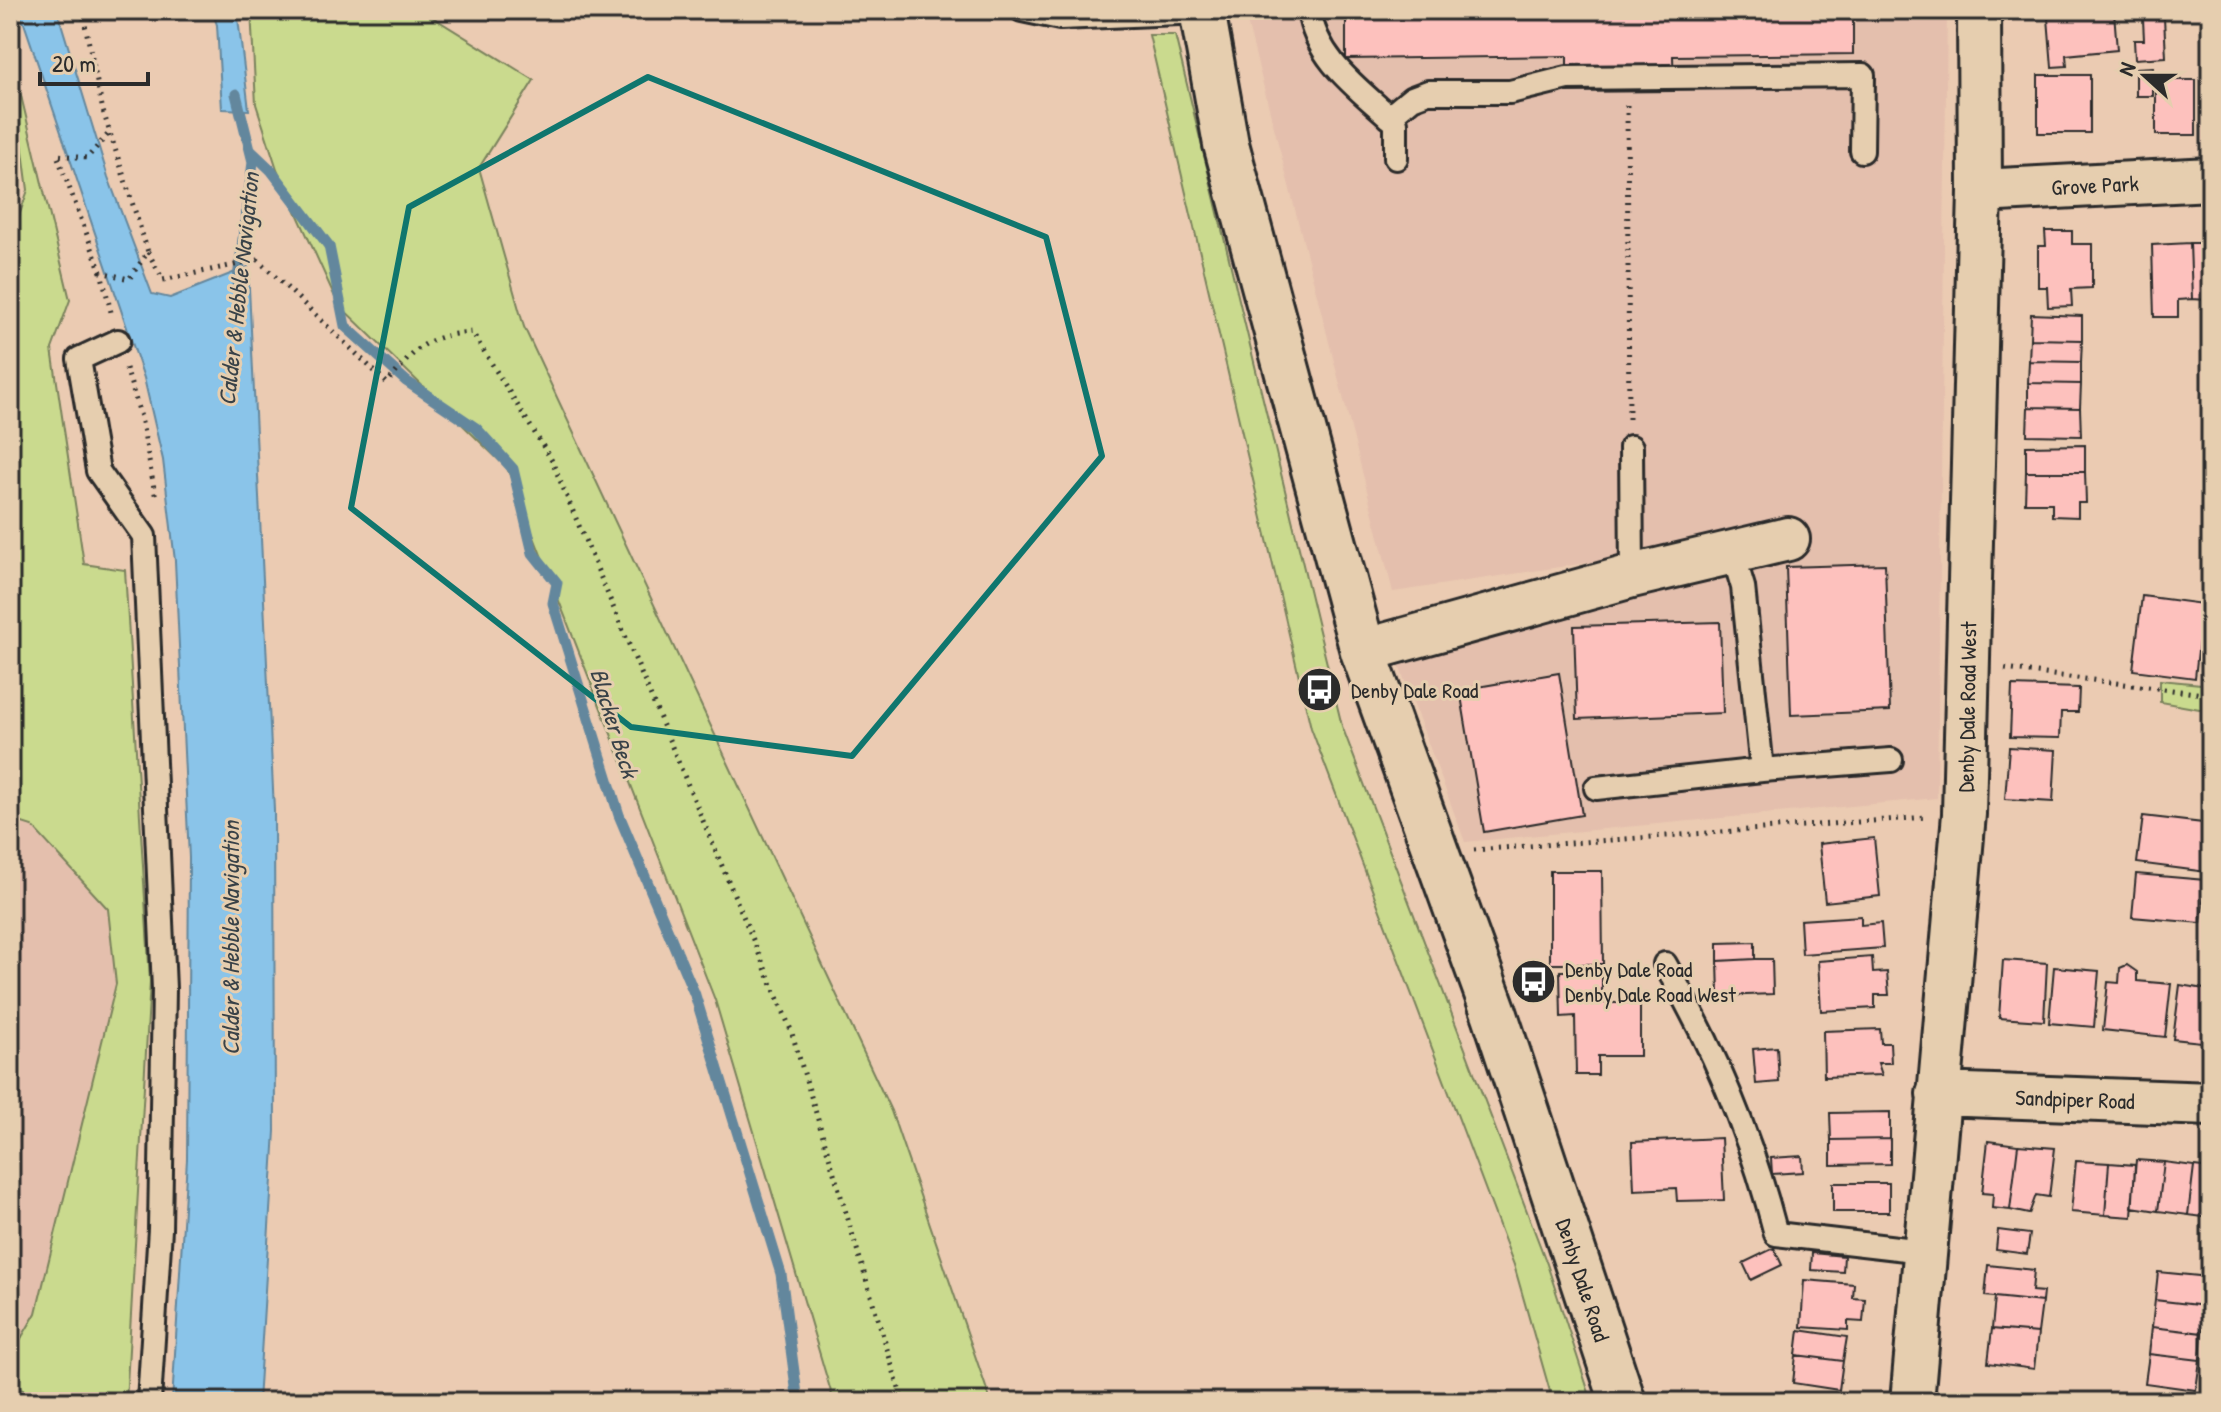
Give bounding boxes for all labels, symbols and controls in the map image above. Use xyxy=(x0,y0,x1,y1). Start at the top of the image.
scale bar xyxy=(40,36,148,86)
north arrow xyxy=(2105,36,2185,116)
text: 20 m xyxy=(52,47,96,79)
text: N xyxy=(2110,58,2143,80)
street label: Grove Park xyxy=(2051,168,2139,202)
water label: Calder & Hebble Navigation xyxy=(210,169,267,407)
street label: Denby Dale Road West xyxy=(1951,621,1983,793)
water label: Blacker Beck xyxy=(583,664,647,783)
bus stop icon: Denby Dale Road xyxy=(1296,666,1344,714)
place label: Denby Dale Road xyxy=(1351,675,1479,705)
water label: Calder & Hebble Navigation xyxy=(214,819,247,1055)
place label: Denby Dale Road Denby Dale Road West xyxy=(1565,954,1736,1009)
bus stop icon: Denby Dale Road Denby Dale Road West xyxy=(1510,958,1558,1006)
street label: Sandpiper Road xyxy=(2015,1082,2136,1116)
street label: Denby Dale Road xyxy=(1549,1215,1617,1346)

